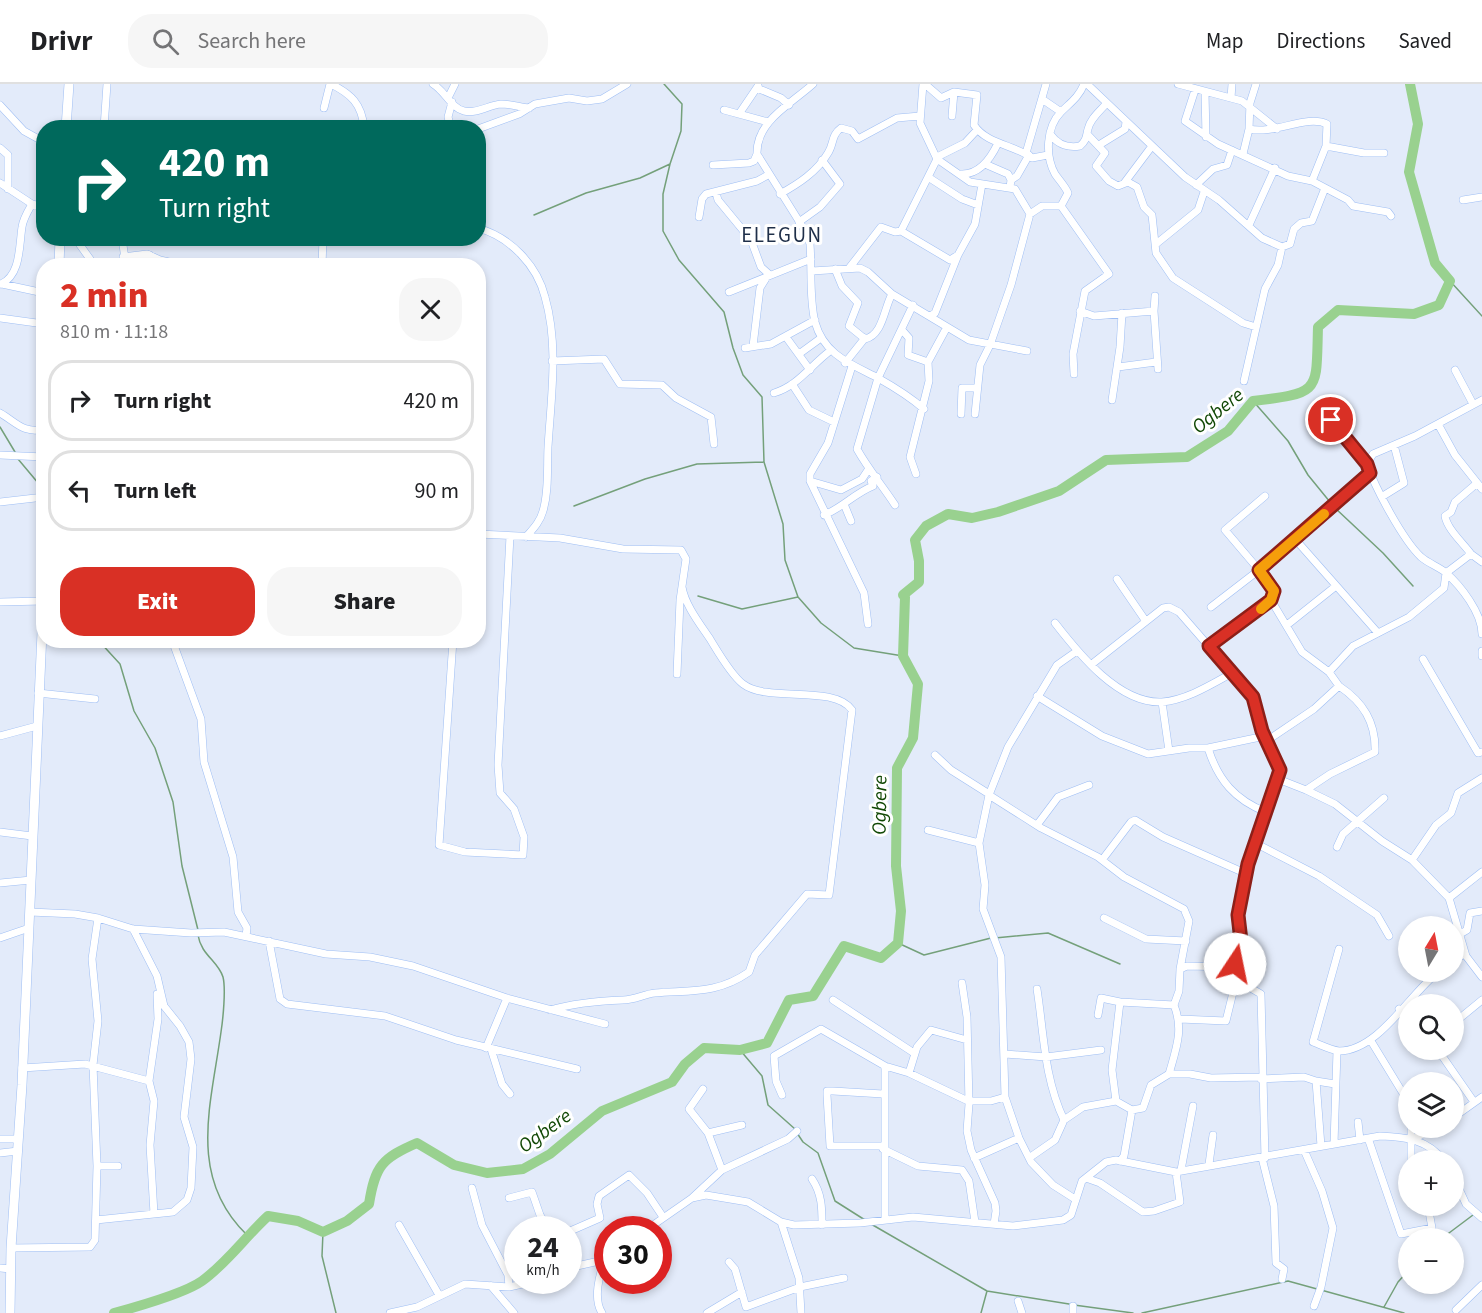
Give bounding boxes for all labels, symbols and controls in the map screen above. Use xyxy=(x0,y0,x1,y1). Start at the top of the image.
search box xyxy=(128,14,548,68)
text: Drivr xyxy=(30,21,92,61)
icon: search xyxy=(149,25,182,58)
text: Search here xyxy=(197,25,306,57)
text: Map xyxy=(1206,26,1244,56)
text: Directions xyxy=(1277,26,1365,56)
text: Saved xyxy=(1398,26,1452,56)
text: 420 m xyxy=(159,133,270,193)
icon: right xyxy=(60,144,138,222)
text: Turn right xyxy=(159,189,270,228)
district label: ELEGUN xyxy=(741,220,823,250)
text: 2 min xyxy=(60,270,148,321)
button: close xyxy=(399,278,462,341)
text: 810 m · 11:18 xyxy=(60,318,168,346)
water label: Ogbere xyxy=(1186,381,1250,441)
icon: right xyxy=(63,384,96,417)
text: Turn right xyxy=(114,385,211,417)
text: 420 m xyxy=(404,385,459,417)
pin xyxy=(1305,394,1356,445)
icon: arrive xyxy=(1314,403,1347,436)
icon: left xyxy=(63,474,96,507)
text: Turn left xyxy=(114,475,196,507)
text: 90 m xyxy=(414,475,459,507)
button: Exit xyxy=(60,567,255,636)
button: Share xyxy=(267,567,462,636)
water label: Ogbere xyxy=(865,775,895,835)
north arrow xyxy=(1398,916,1464,982)
map controls xyxy=(1398,916,1464,1294)
position arrow xyxy=(1203,932,1267,996)
button: search xyxy=(1398,994,1464,1060)
button: layers xyxy=(1398,1072,1464,1138)
water label: Ogbere xyxy=(513,1102,577,1160)
button: + xyxy=(1398,1150,1464,1216)
speed limit sign: 30 xyxy=(594,1216,672,1294)
text: 24 xyxy=(527,1226,559,1269)
button: − xyxy=(1398,1228,1464,1294)
text: km/h xyxy=(526,1260,560,1281)

